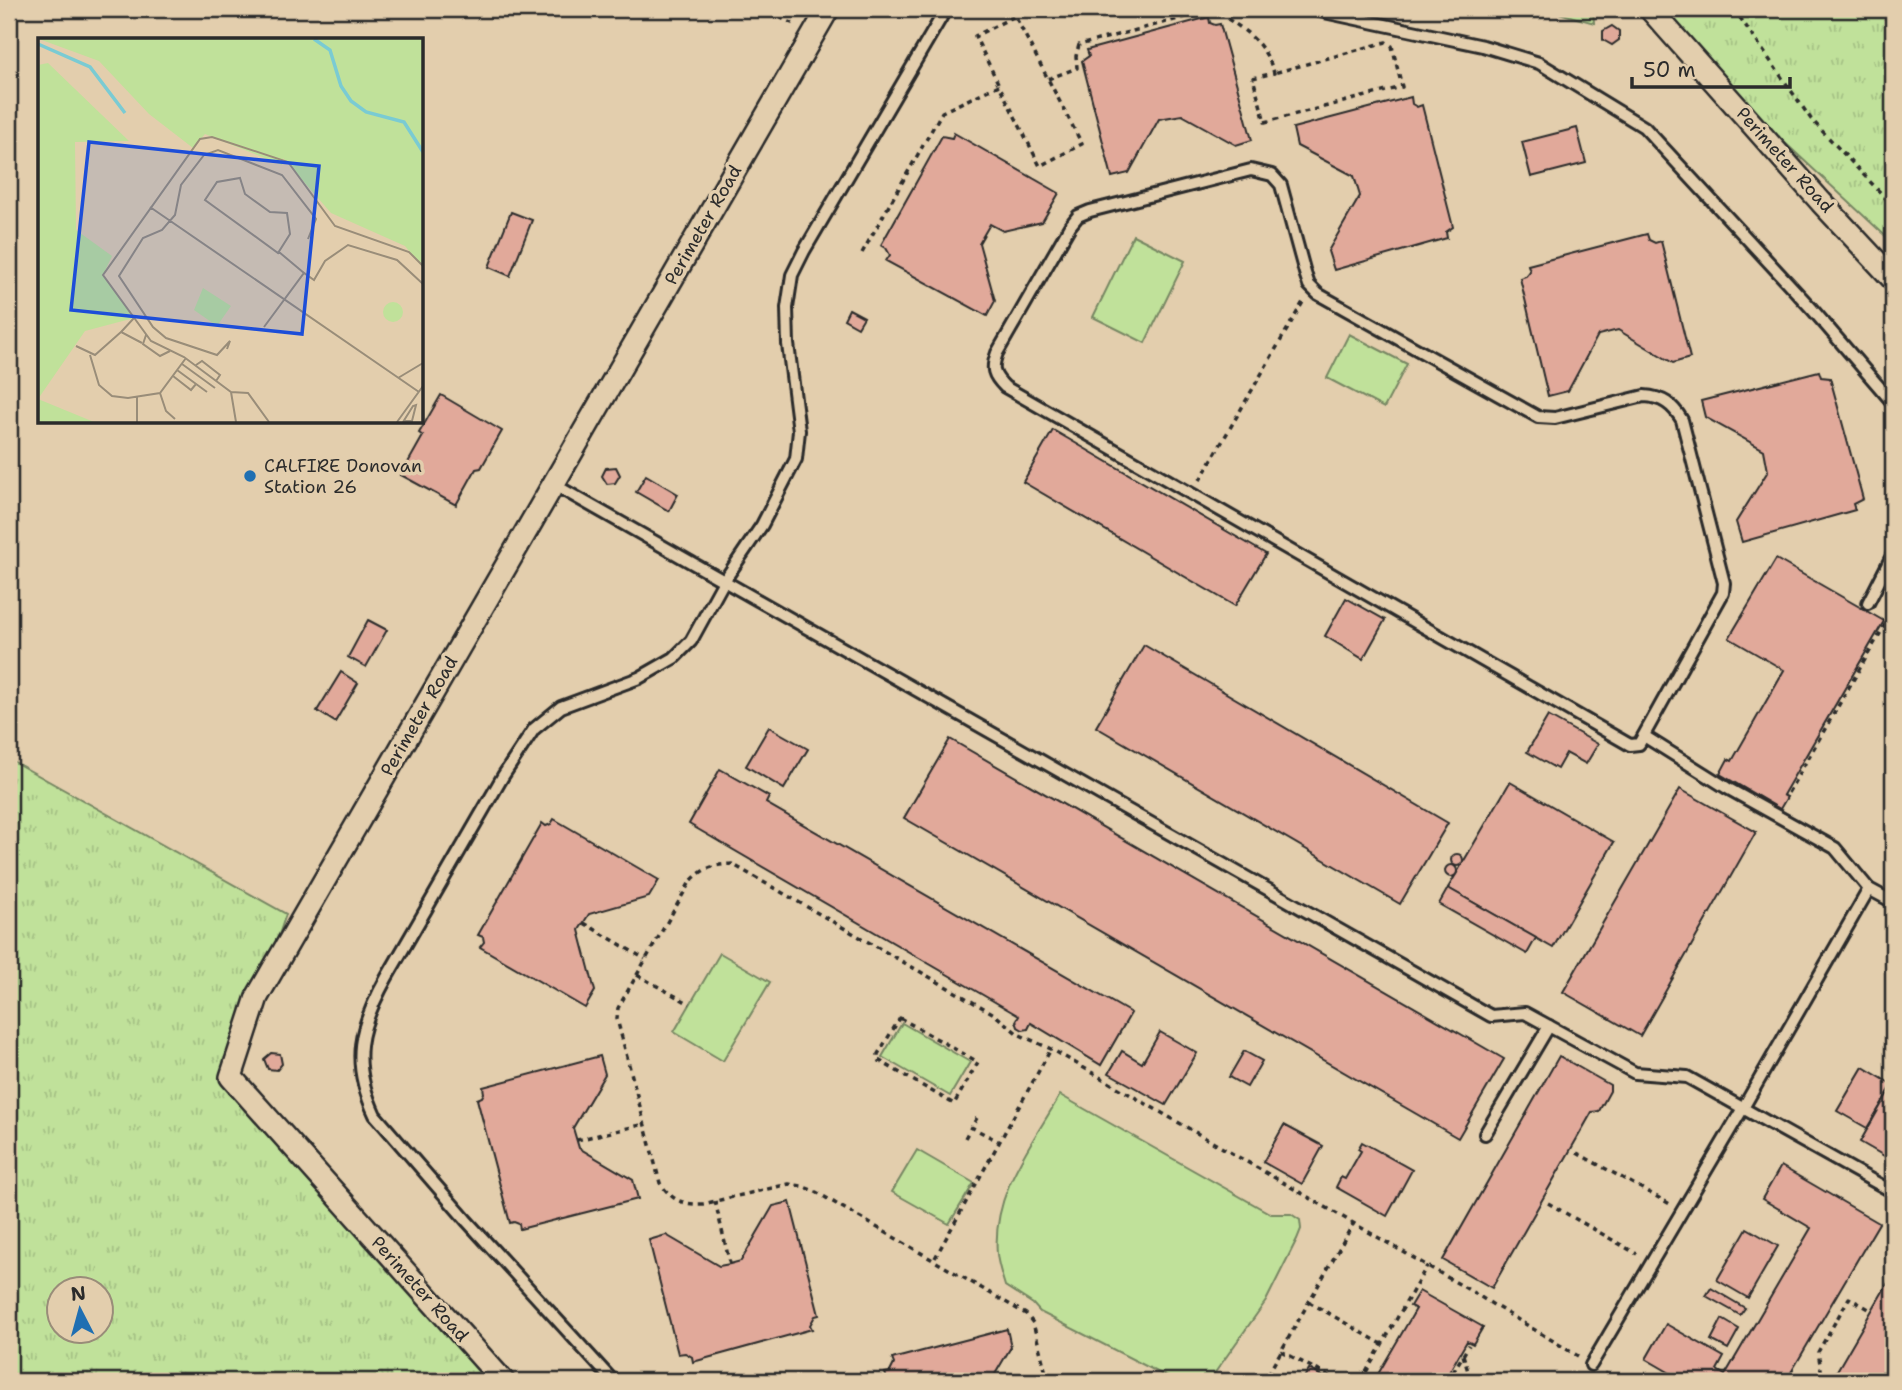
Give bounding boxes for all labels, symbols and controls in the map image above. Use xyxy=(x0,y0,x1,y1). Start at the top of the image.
inset map xyxy=(38,38,424,424)
scale bar xyxy=(1632,46,1790,90)
text: 50 m xyxy=(1643,56,1696,84)
street label: Perimeter Road xyxy=(1731,102,1839,218)
street label: Perimeter Road xyxy=(659,161,747,289)
place label: CALFIRE Donovan Station 26 xyxy=(264,454,422,499)
marker: CALFIRE Donovan Station 26 xyxy=(242,468,258,484)
street label: Perimeter Road xyxy=(375,652,463,780)
street label: Perimeter Road xyxy=(366,1231,474,1347)
north arrow xyxy=(46,1274,116,1344)
text: N xyxy=(69,1280,87,1307)

